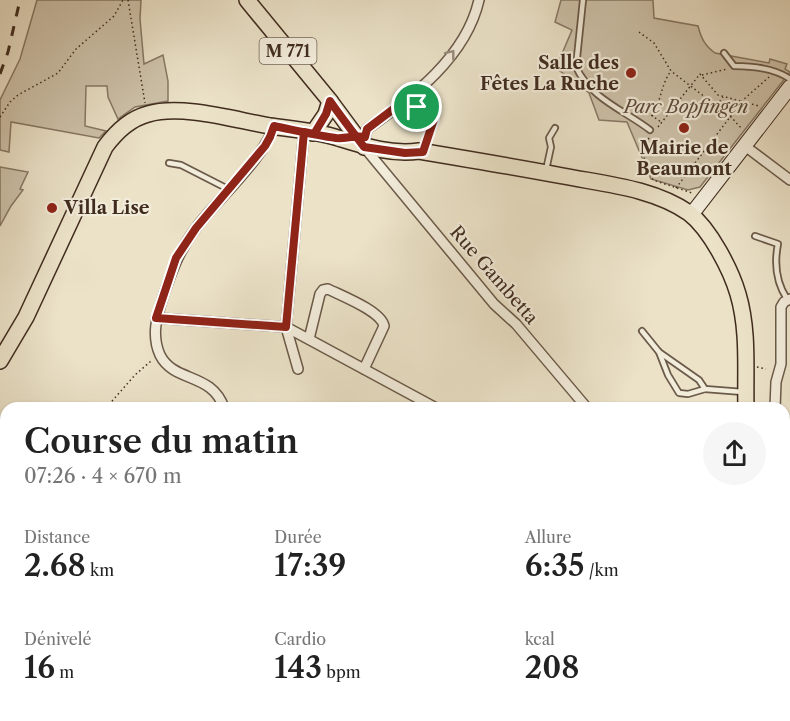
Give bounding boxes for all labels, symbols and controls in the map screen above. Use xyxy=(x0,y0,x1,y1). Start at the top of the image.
road number: M 771 xyxy=(260,38,316,64)
one-way arrow xyxy=(443,50,454,61)
place label: Salle des Fêtes La Ruche xyxy=(480,52,619,95)
marker: Salle des Fêtes La Ruche xyxy=(624,66,638,80)
pin xyxy=(391,81,442,132)
icon: arrive xyxy=(400,90,433,123)
park label: Parc Bopfingen xyxy=(622,96,749,118)
marker: Mairie de Beaumont xyxy=(677,121,691,135)
place label: Mairie de Beaumont xyxy=(636,137,732,180)
place label: Villa Lise xyxy=(63,197,150,219)
marker: Villa Lise xyxy=(45,201,59,215)
street label: Rue Gambetta xyxy=(445,221,543,329)
text: Course du matin xyxy=(24,421,298,462)
button: share xyxy=(703,422,766,485)
text: 07:26 · 4 × 670 m xyxy=(24,464,182,488)
text: Distance xyxy=(24,527,90,547)
text: Durée xyxy=(274,527,322,547)
text: Allure xyxy=(525,527,571,547)
text: 2.68 xyxy=(24,547,86,584)
text: 17:39 xyxy=(274,547,346,584)
text: 6:35 xyxy=(525,547,584,584)
text: km xyxy=(86,560,114,580)
text: /km xyxy=(584,560,619,580)
text: Dénivelé xyxy=(24,629,92,649)
text: Cardio xyxy=(274,629,326,649)
text: kcal xyxy=(525,629,555,649)
text: 16 xyxy=(24,649,55,686)
text: 143 xyxy=(274,649,322,686)
text: 208 xyxy=(525,649,580,686)
text: m xyxy=(55,662,74,682)
text: bpm xyxy=(322,662,361,682)

